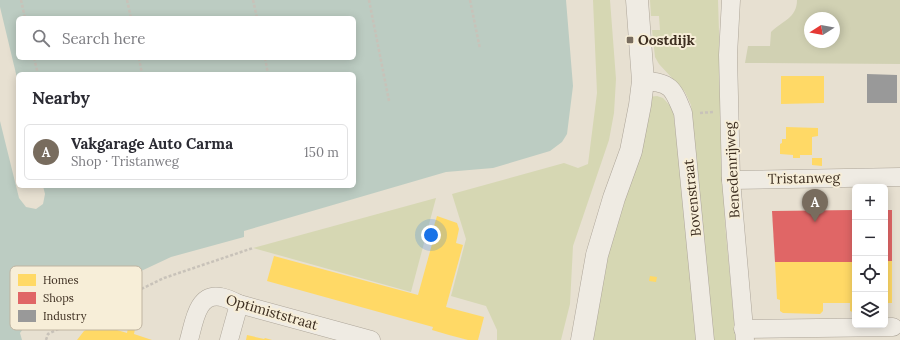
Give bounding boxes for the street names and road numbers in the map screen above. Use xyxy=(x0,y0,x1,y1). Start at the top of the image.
street label: Benedenrijweg xyxy=(720,121,744,219)
street label: Bovenstraat xyxy=(679,158,705,238)
street label: Tristanweg xyxy=(768,168,841,188)
street label: Optimiststraat xyxy=(224,290,321,334)

